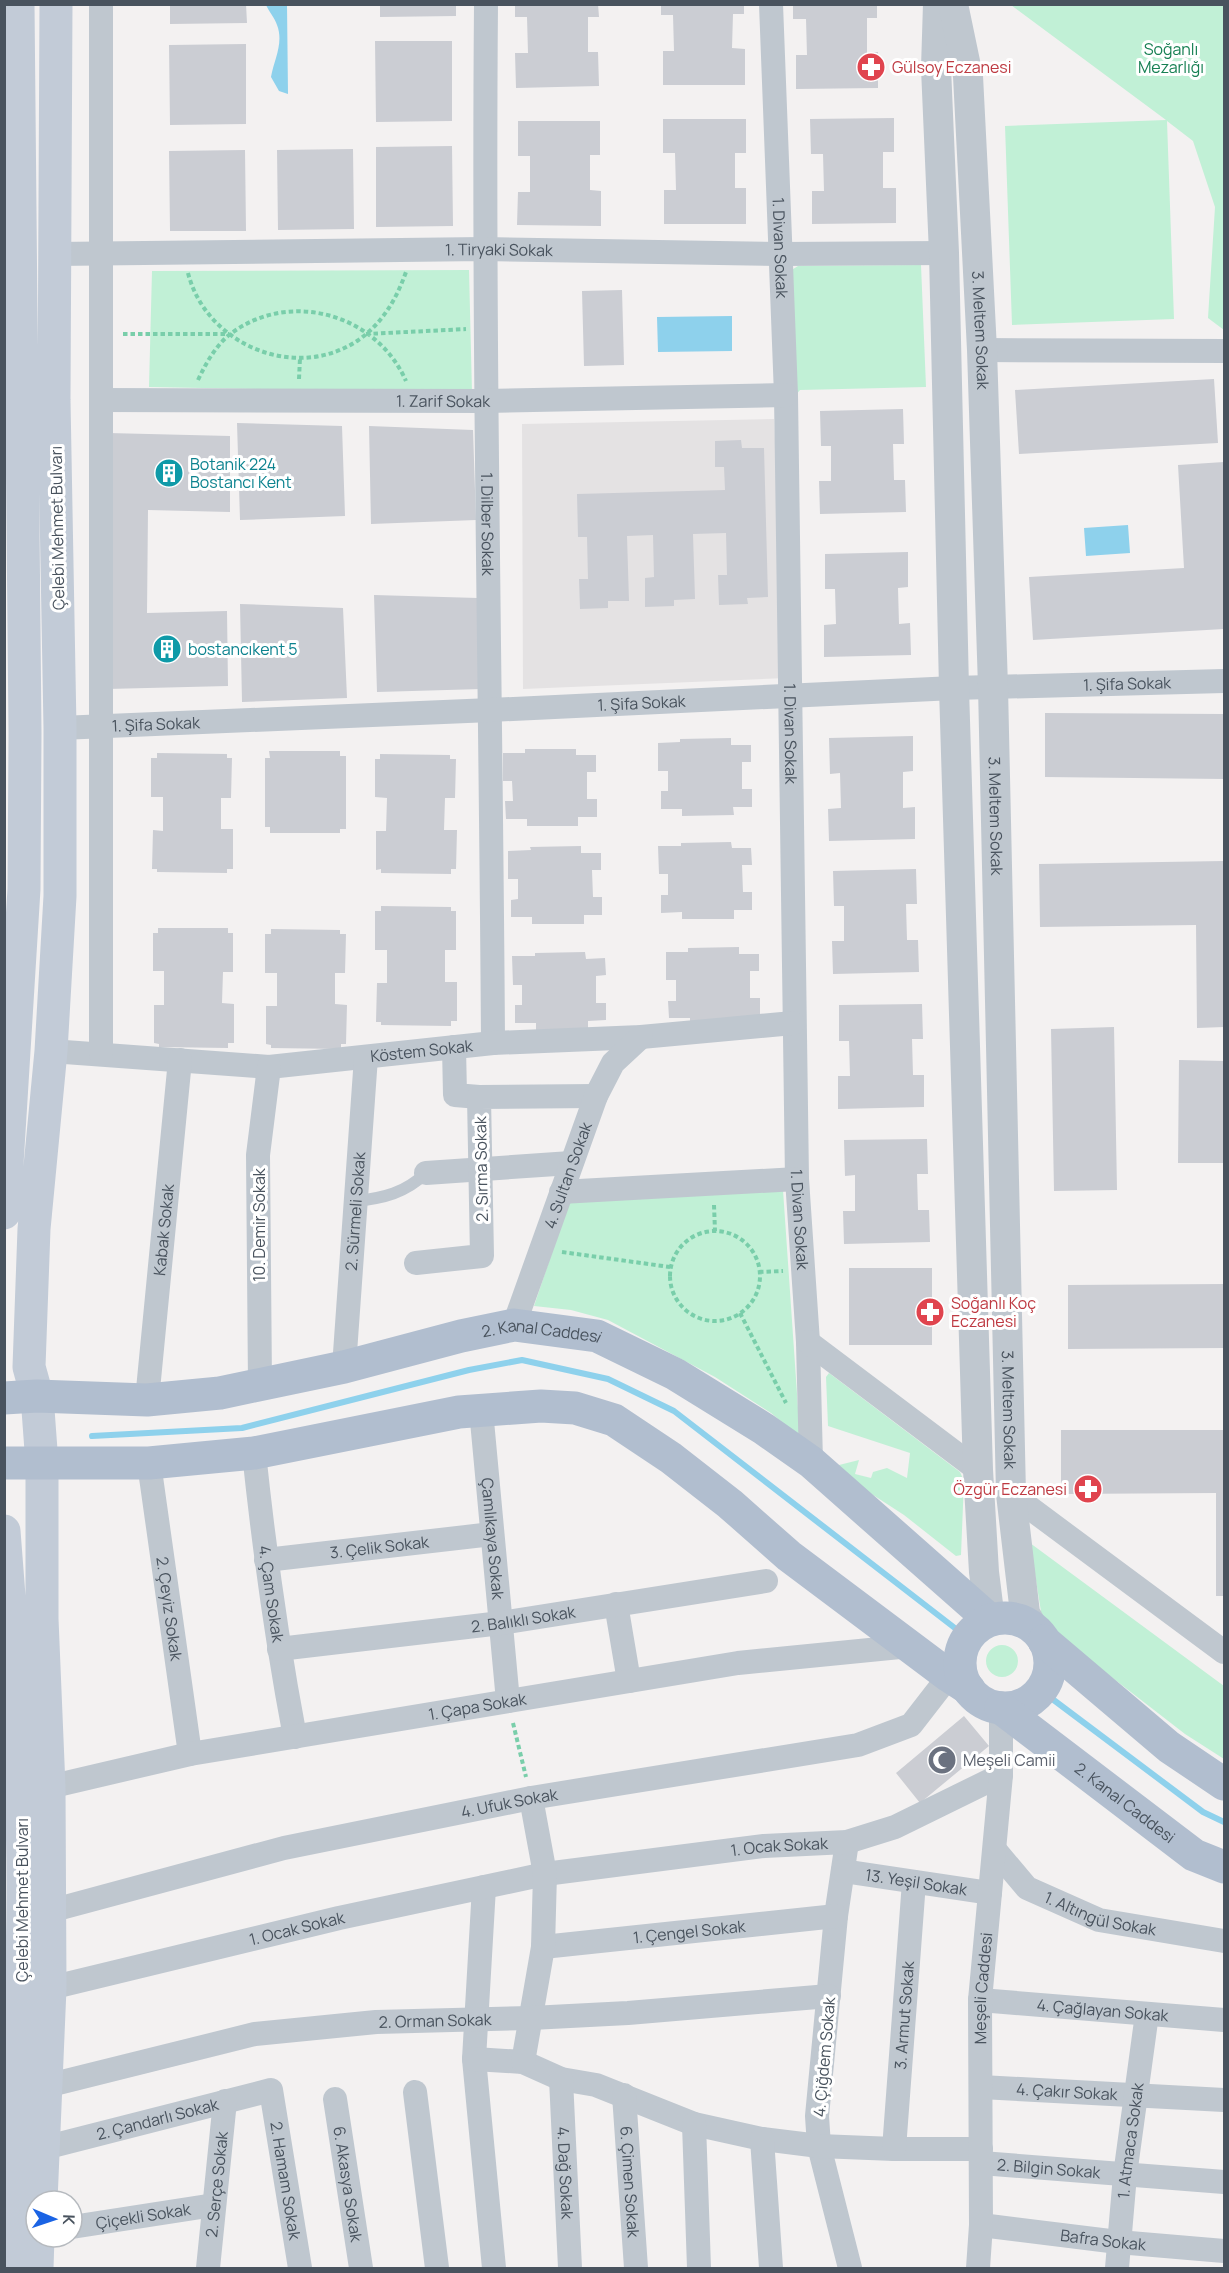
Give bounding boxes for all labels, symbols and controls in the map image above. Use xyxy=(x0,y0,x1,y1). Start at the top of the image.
park label: Soğanlı Mezarlığı xyxy=(1138,38,1204,78)
pharmacy icon: Gülsoy Eczanesi xyxy=(855,51,887,83)
place label: Gülsoy Eczanesi xyxy=(892,56,1012,78)
street label: 1. Divan Sokak xyxy=(767,197,793,300)
street label: 1. Tiryaki Sokak xyxy=(445,238,554,261)
street label: 3. Meltem Sokak xyxy=(967,270,994,391)
street label: 1. Zarif Sokak xyxy=(396,390,491,412)
street label: Çelebi Mehmet Bulvarı xyxy=(45,446,69,610)
place label: Botanik 224 Bostancı Kent xyxy=(190,453,292,493)
building icon: Botanik 224 Bostancı Kent xyxy=(153,457,185,489)
street label: 1. Dilber Sokak xyxy=(476,472,499,577)
building icon: bostancıkent 5 xyxy=(151,633,183,665)
place label: bostancıkent 5 xyxy=(188,638,298,660)
street label: 1. Şifa Sokak xyxy=(1083,671,1172,696)
street label: 1. Divan Sokak xyxy=(779,683,802,785)
street label: 1. Şifa Sokak xyxy=(597,690,687,716)
street label: 1. Şifa Sokak xyxy=(111,711,201,737)
street label: 3. Meltem Sokak xyxy=(984,756,1008,877)
street label: Köstem Sokak xyxy=(369,1034,475,1067)
street label: 2. Sırma Sokak xyxy=(469,1115,493,1222)
street label: 4. Sultan Sokak xyxy=(538,1118,597,1232)
street label: 2. Sürmeli Sokak xyxy=(340,1150,370,1272)
street label: 10. Demir Sokak xyxy=(248,1167,270,1282)
street label: 1. Divan Sokak xyxy=(786,1169,814,1272)
street label: Kabak Sokak xyxy=(148,1182,179,1277)
place label: Soğanlı Koç Eczanesi xyxy=(951,1292,1036,1332)
pharmacy icon: Soğanlı Koç Eczanesi xyxy=(914,1296,946,1328)
street label: 2. Kanal Caddesi xyxy=(480,1314,606,1348)
street label: 3. Meltem Sokak xyxy=(997,1350,1021,1470)
pharmacy icon: Özgür Eczanesi xyxy=(1072,1473,1104,1505)
street label: Çamlıkaya Sokak xyxy=(476,1477,510,1601)
place label: Özgür Eczanesi xyxy=(953,1478,1067,1500)
street label: 3. Çelik Sokak xyxy=(328,1530,431,1564)
street label: 4. Çam Sokak xyxy=(254,1544,290,1645)
street label: 2. Çeyiz Sokak xyxy=(151,1555,188,1663)
street label: 2. Balıklı Sokak xyxy=(470,1600,578,1637)
street label: 1. Çapa Sokak xyxy=(427,1687,529,1725)
mosque icon: Meşeli Camii xyxy=(926,1744,958,1776)
place label: Meşeli Camii xyxy=(963,1749,1056,1771)
street label: 2. Kanal Caddesi xyxy=(1070,1757,1180,1848)
street label: 4. Ufuk Sokak xyxy=(459,1783,560,1823)
street label: Çelebi Mehmet Bulvarı xyxy=(11,1818,33,1982)
street label: 1. Ocak Sokak xyxy=(729,1832,829,1861)
street label: 13. Yeşil Sokak xyxy=(864,1863,970,1901)
street label: 1. Altıngül Sokak xyxy=(1041,1886,1159,1941)
street label: 1. Ocak Sokak xyxy=(247,1906,348,1950)
street label: 1. Çengel Sokak xyxy=(632,1915,748,1948)
street label: Meşeli Caddesi xyxy=(969,1931,997,2044)
street label: 3. Armut Sokak xyxy=(889,1959,919,2070)
street label: 4. Çağlayan Sokak xyxy=(1036,1994,1170,2026)
street label: 4. Çiğdem Sokak xyxy=(808,1995,840,2118)
street label: 2. Orman Sokak xyxy=(378,2008,493,2033)
street label: 4. Çakır Sokak xyxy=(1016,2078,1119,2105)
street label: 1. Atmaca Sokak xyxy=(1112,2080,1149,2200)
street label: 2. Çandarlı Sokak xyxy=(94,2093,222,2145)
street label: 2. Hamam Sokak xyxy=(265,2120,306,2242)
street label: 6. Akasya Sokak xyxy=(328,2125,368,2244)
street label: 6. Çimen Sokak xyxy=(615,2125,645,2239)
street label: 4. Dağ Sokak xyxy=(552,2126,579,2221)
street label: 2. Serçe Sokak xyxy=(200,2129,233,2239)
street label: 2. Bilgin Sokak xyxy=(996,2153,1102,2183)
north arrow xyxy=(24,2189,84,2249)
street label: Çiçekli Sokak xyxy=(94,2198,193,2234)
text: K xyxy=(58,2214,80,2226)
street label: Bafra Sokak xyxy=(1059,2224,1148,2255)

